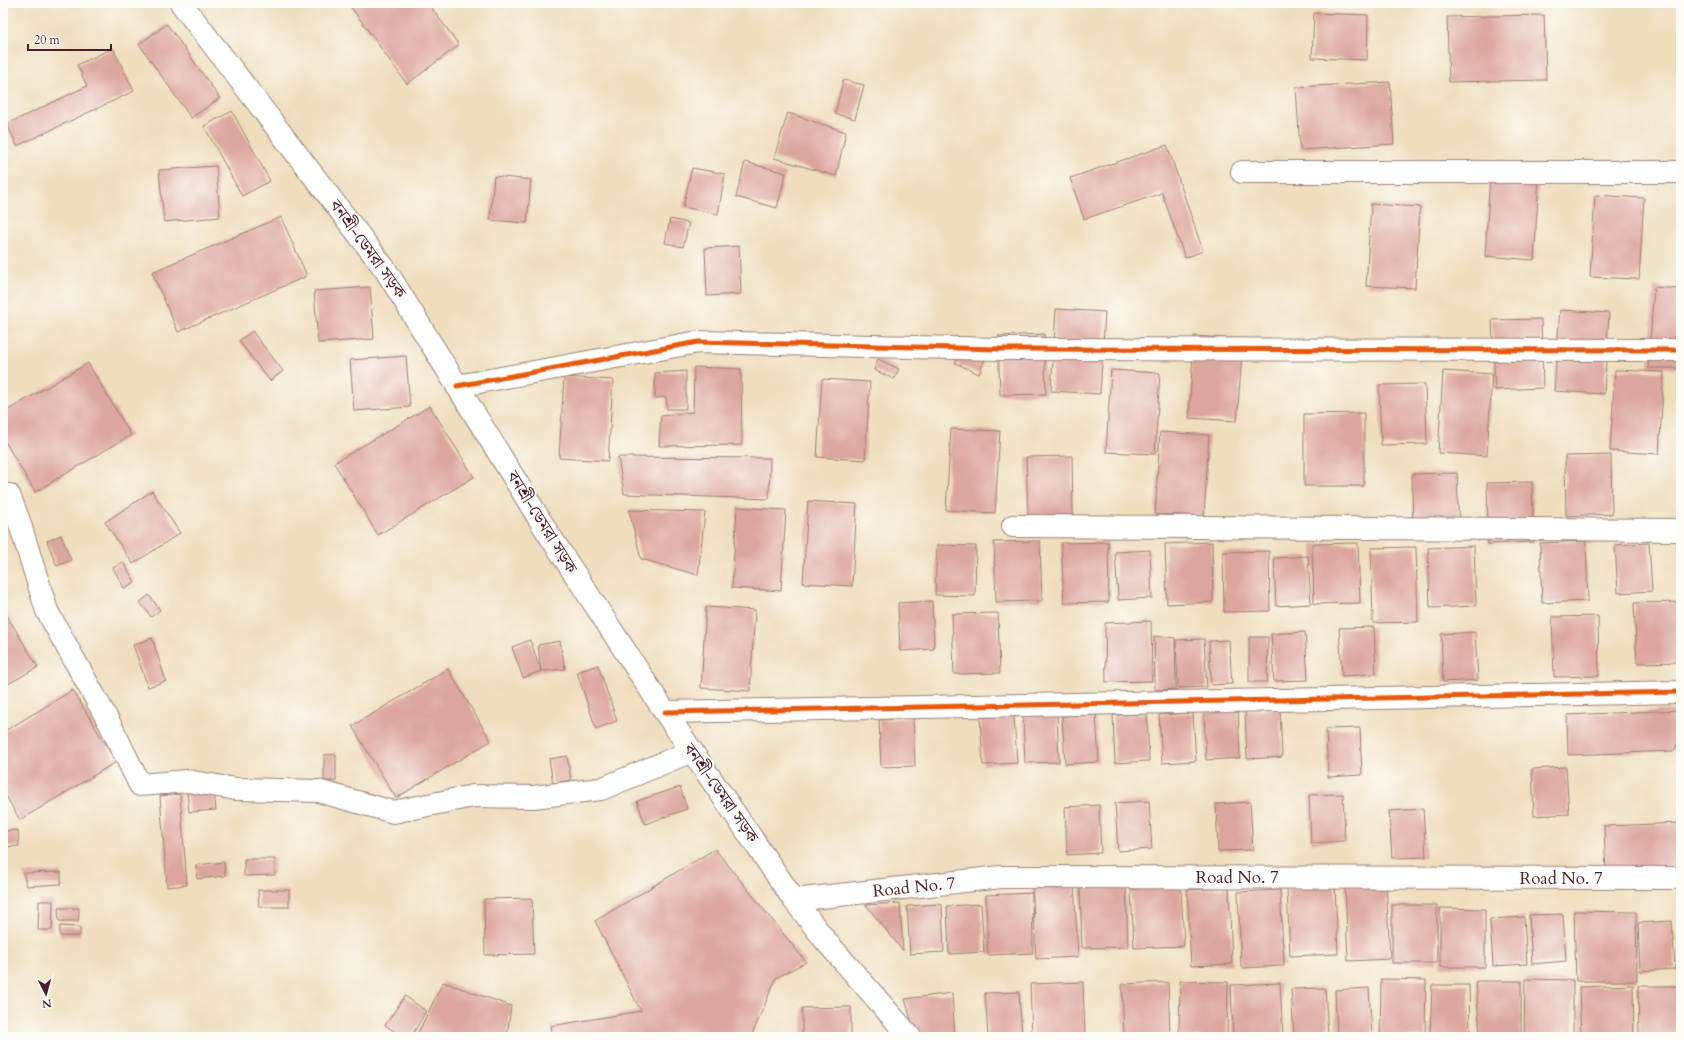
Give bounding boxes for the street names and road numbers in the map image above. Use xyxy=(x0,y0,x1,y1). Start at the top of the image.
street label: বনশ্রী-ডেমরা সড়ক xyxy=(324,194,412,304)
street label: বনশ্রী-ডেমরা সড়ক xyxy=(501,466,583,578)
street label: বনশ্রী-ডেমরা সড়ক xyxy=(678,738,764,848)
street label: Road No. 7 xyxy=(1195,866,1279,889)
street label: Road No. 7 xyxy=(1519,867,1603,890)
street label: Road No. 7 xyxy=(871,871,957,903)

